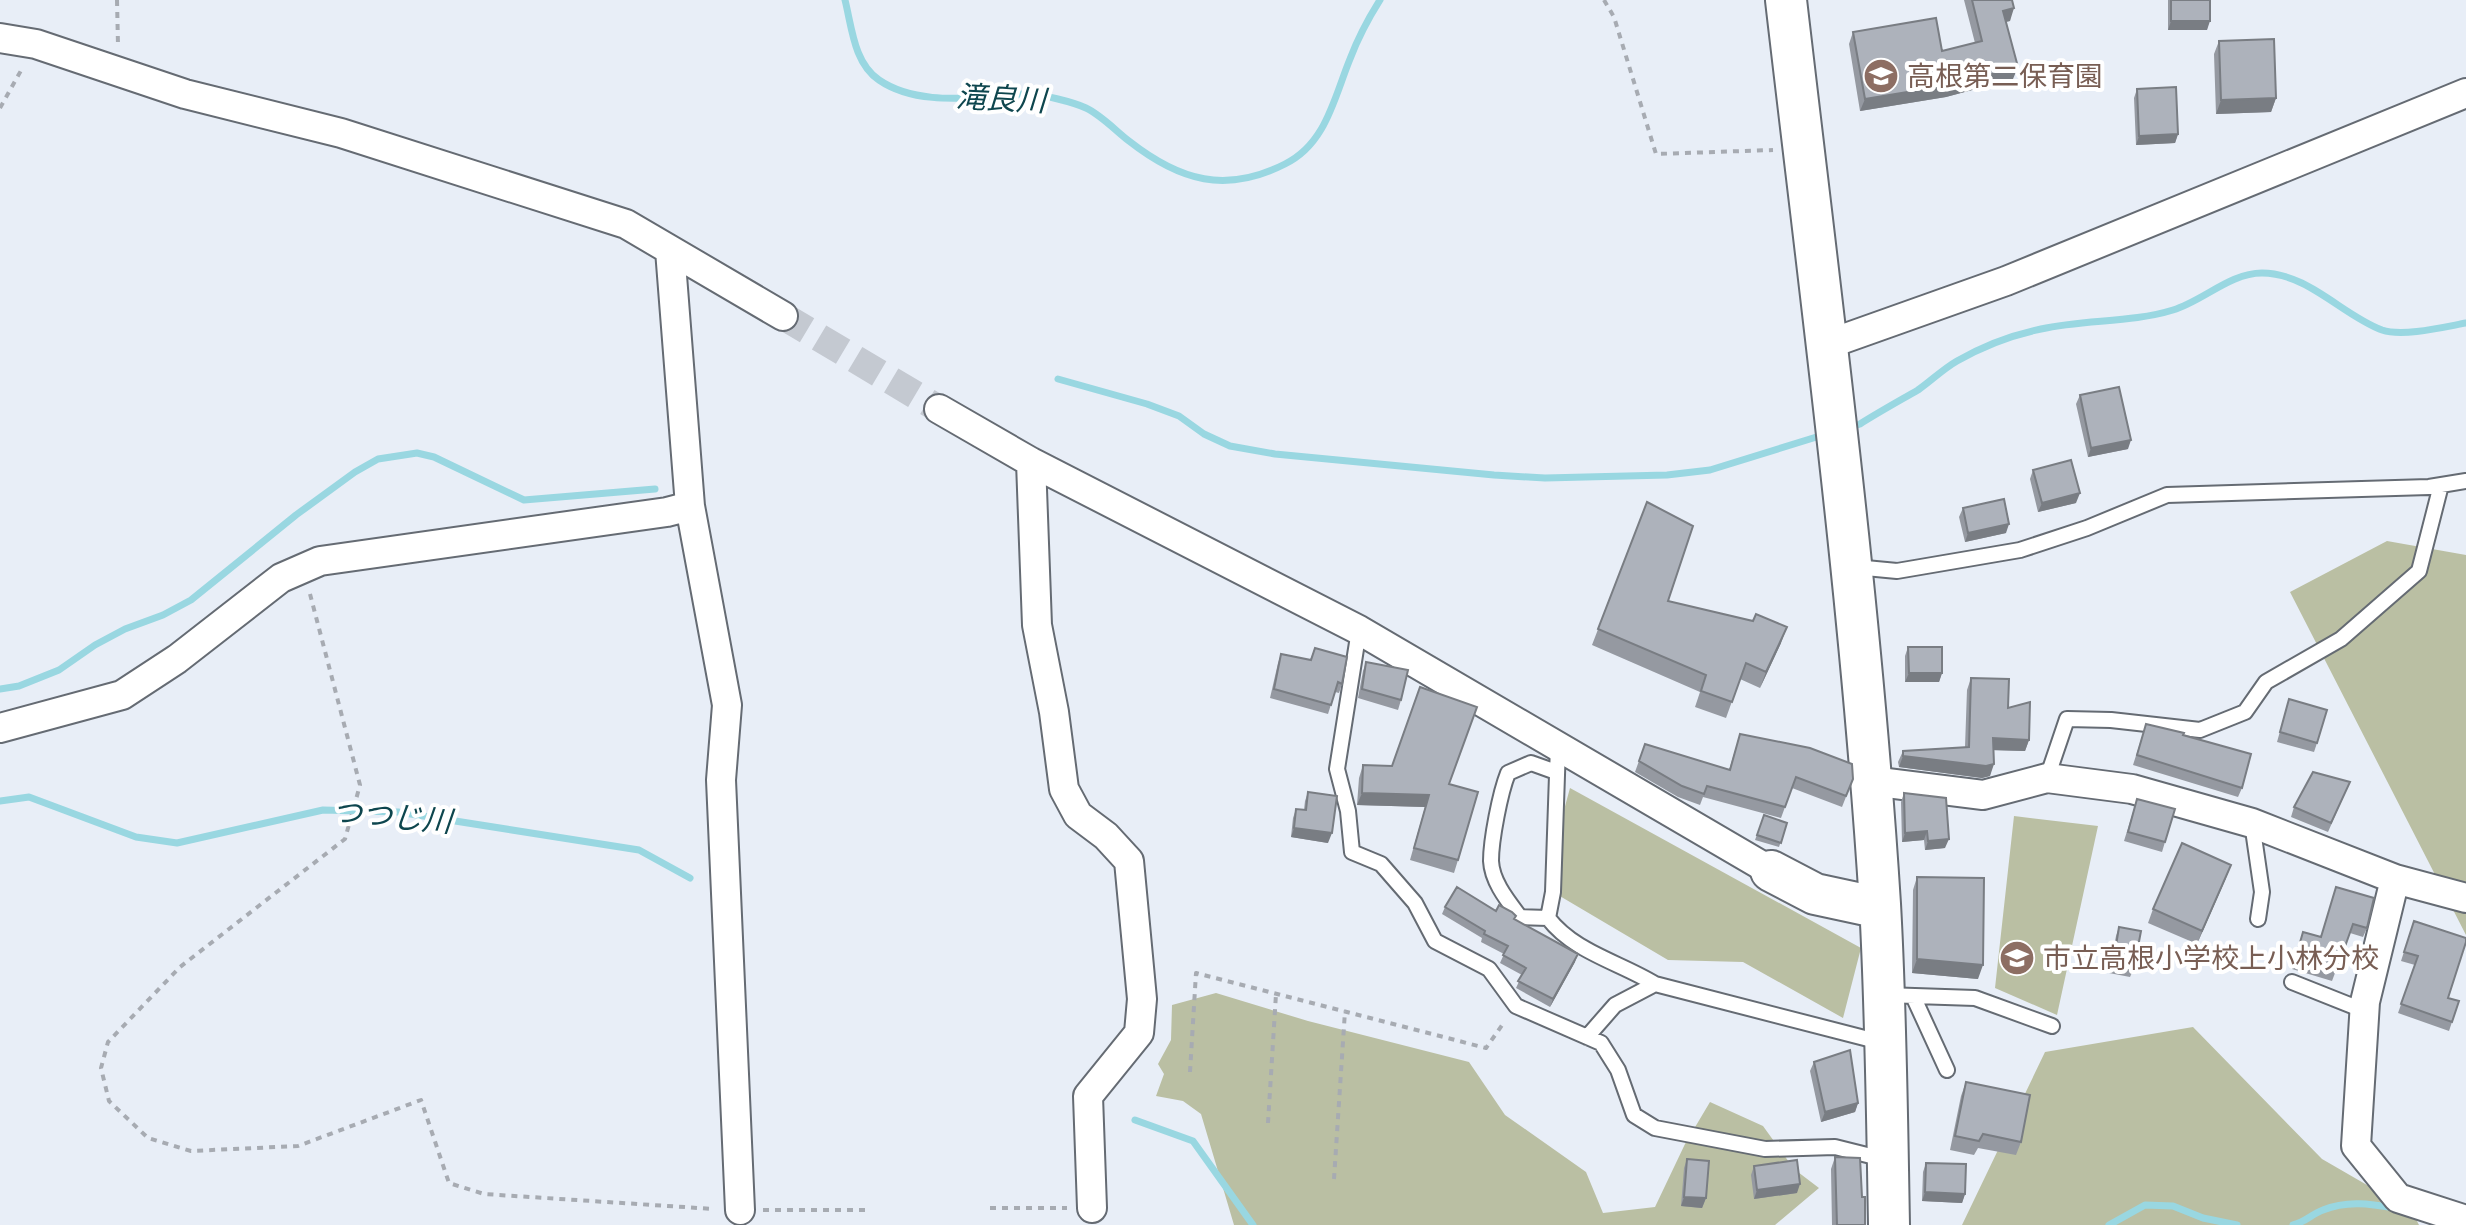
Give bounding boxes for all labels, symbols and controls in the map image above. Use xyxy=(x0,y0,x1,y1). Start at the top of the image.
school or university icon: 高根第二保育園 xyxy=(1862,57,1900,95)
place label: 高根第二保育園 xyxy=(1907,58,2103,93)
water label: 滝良川 xyxy=(955,77,1050,119)
water label: つつじ川 xyxy=(331,792,457,840)
school or university icon: 市立高根小学校上小林分校 xyxy=(1998,939,2036,977)
place label: 市立高根小学校上小林分校 xyxy=(2043,940,2379,975)

